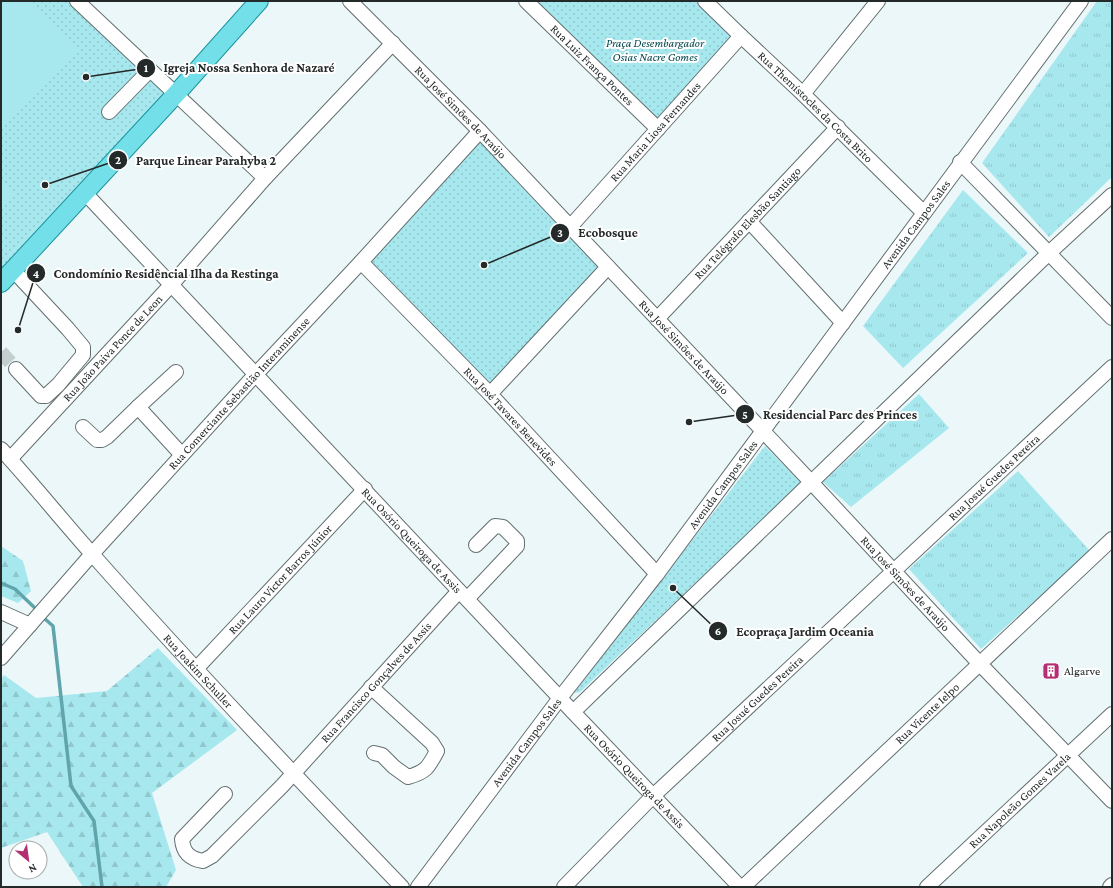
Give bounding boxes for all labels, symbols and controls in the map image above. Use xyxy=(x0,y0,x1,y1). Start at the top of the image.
street label: Rua Luiz França Pontes xyxy=(548,22,637,109)
park label: Praça Desembargador Osias Nacre Gomes xyxy=(606,36,705,64)
street label: Rua Themístocles da Costa Brito xyxy=(755,48,876,166)
callout: Igreja Nossa Senhora de Nazaré xyxy=(136,55,343,80)
text: Igreja Nossa Senhora de Nazaré xyxy=(163,60,335,76)
text: 1 xyxy=(144,61,149,75)
street label: Rua José Simões de Araújo xyxy=(412,63,509,162)
street label: Rua Maria Liosa Fernandes xyxy=(607,79,704,184)
callout: Parque Linear Parahyba 2 xyxy=(108,148,284,173)
text: 2 xyxy=(115,153,121,167)
text: Parque Linear Parahyba 2 xyxy=(136,153,276,168)
street label: Rua Telégrafo Elesbão Santiago xyxy=(691,164,804,282)
street label: Avenida Campos Sales xyxy=(878,177,953,271)
callout: Ecobosque xyxy=(550,220,645,245)
text: Ecobosque xyxy=(578,225,638,240)
text: 3 xyxy=(557,226,563,240)
callout: Condomínio Residêncial Ilha da Restinga xyxy=(26,261,287,286)
text: Condomínio Residêncial Ilha da Restinga xyxy=(53,266,279,281)
text: 4 xyxy=(33,267,40,281)
street label: Rua João Paiva Ponce de Leon xyxy=(60,292,166,404)
street label: Rua José Simões de Araújo xyxy=(636,297,732,397)
street label: Rua Comerciante Sebastião Interaminense xyxy=(165,314,313,472)
street label: Rua José Tavares Benevides xyxy=(461,364,560,469)
callout: Residencial Parc des Princes xyxy=(735,402,925,427)
text: Residencial Parc des Princes xyxy=(763,407,917,422)
text: 5 xyxy=(742,408,748,422)
street label: Rua Josué Guedes Pereira xyxy=(945,431,1043,523)
street label: Avenida Campos Sales xyxy=(686,437,761,532)
street label: Rua Osório Queiroga de Assis xyxy=(359,485,465,596)
street label: Rua Lauro Victor Barros Júnior xyxy=(225,521,335,637)
street label: Rua José Simões de Araújo xyxy=(858,533,953,634)
street label: Rua Francisco Gonçalves de Assis xyxy=(318,619,435,746)
callout: Ecopraça Jardim Oceania xyxy=(708,619,881,644)
text: 6 xyxy=(715,624,721,638)
text: Ecopraça Jardim Oceania xyxy=(736,624,874,639)
street label: Rua Joakim Schuller xyxy=(160,631,236,712)
street label: Rua Josué Guedes Pereira xyxy=(709,652,806,745)
building icon: Algarve xyxy=(1041,661,1061,681)
place label: Algarve xyxy=(1064,664,1100,678)
street label: Rua Vicente Ielpo xyxy=(892,680,962,747)
street label: Avenida Campos Sales xyxy=(489,695,565,789)
street label: Rua Osório Queiroga de Assis xyxy=(581,721,688,832)
street label: Rua Napoleão Gomes Varela xyxy=(966,749,1074,851)
north arrow xyxy=(8,840,48,880)
text: N xyxy=(26,862,39,876)

